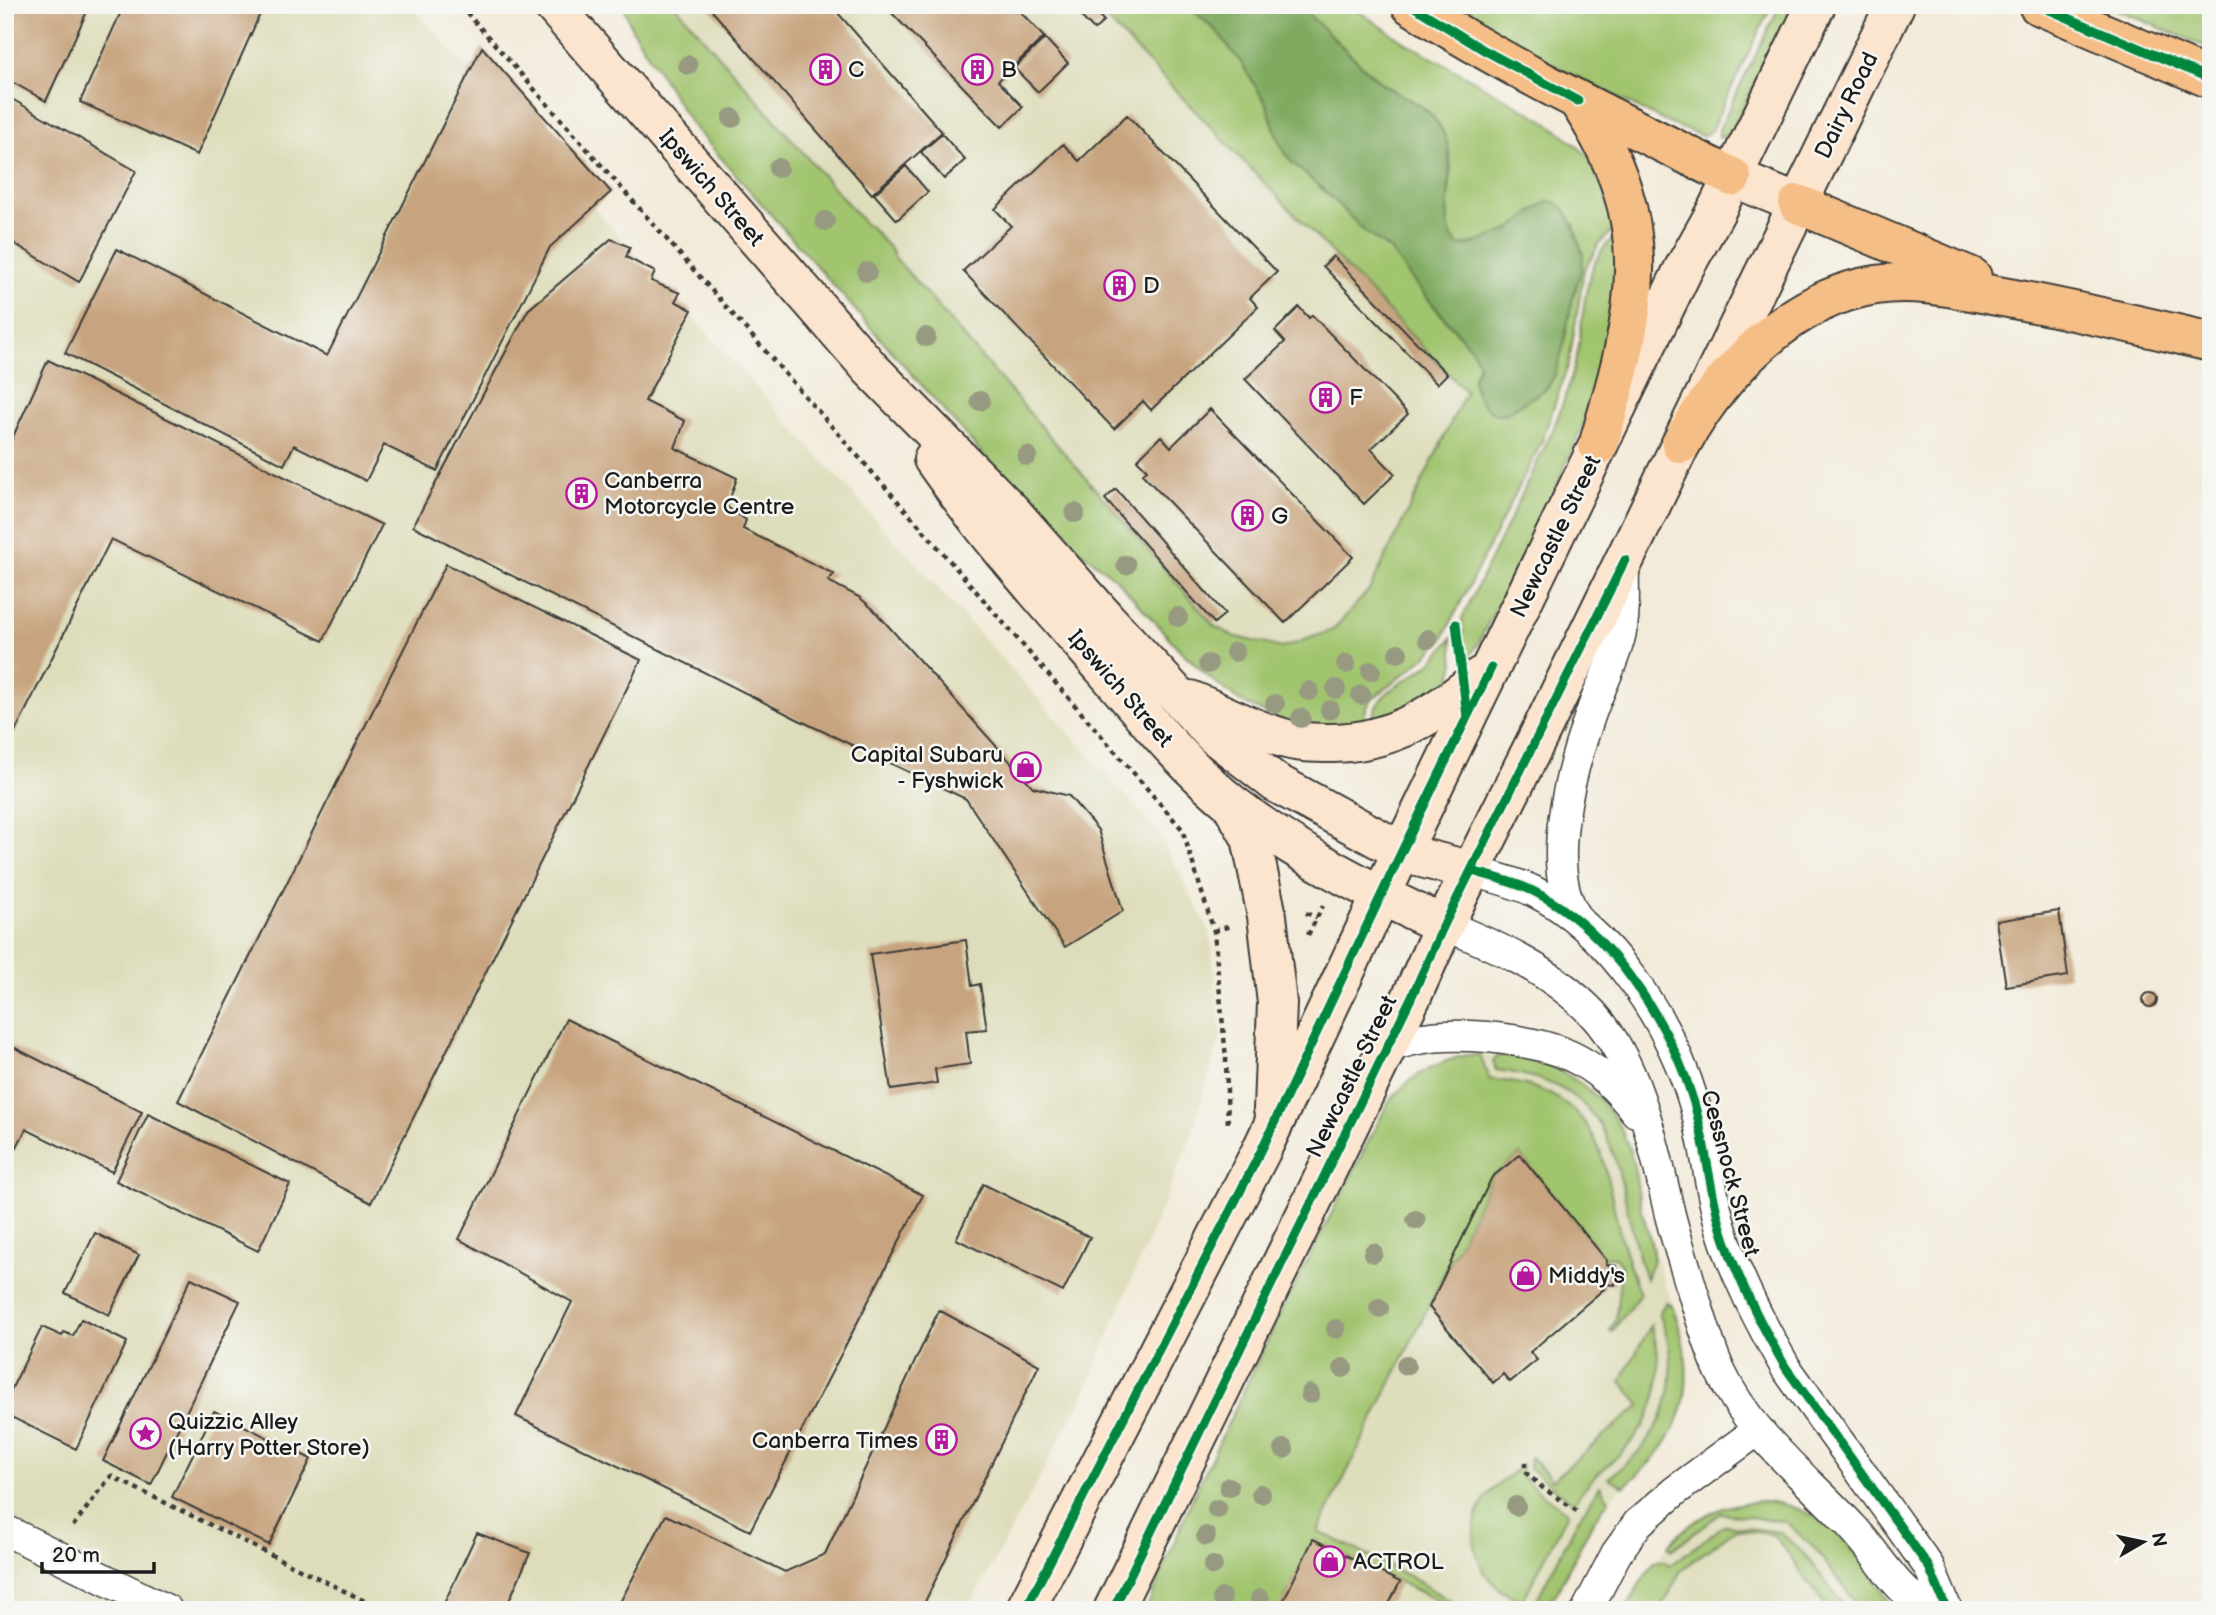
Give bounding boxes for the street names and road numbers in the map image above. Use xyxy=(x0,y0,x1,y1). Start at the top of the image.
street label: Dairy Road xyxy=(1809,48,1885,163)
street label: Ipswich Street xyxy=(653,123,770,252)
street label: Newcastle Street xyxy=(1504,451,1607,622)
street label: Ipswich Street xyxy=(1062,624,1179,753)
street label: Newcastle Street xyxy=(1300,991,1403,1162)
street label: Cessnock Street xyxy=(1694,1087,1766,1260)

